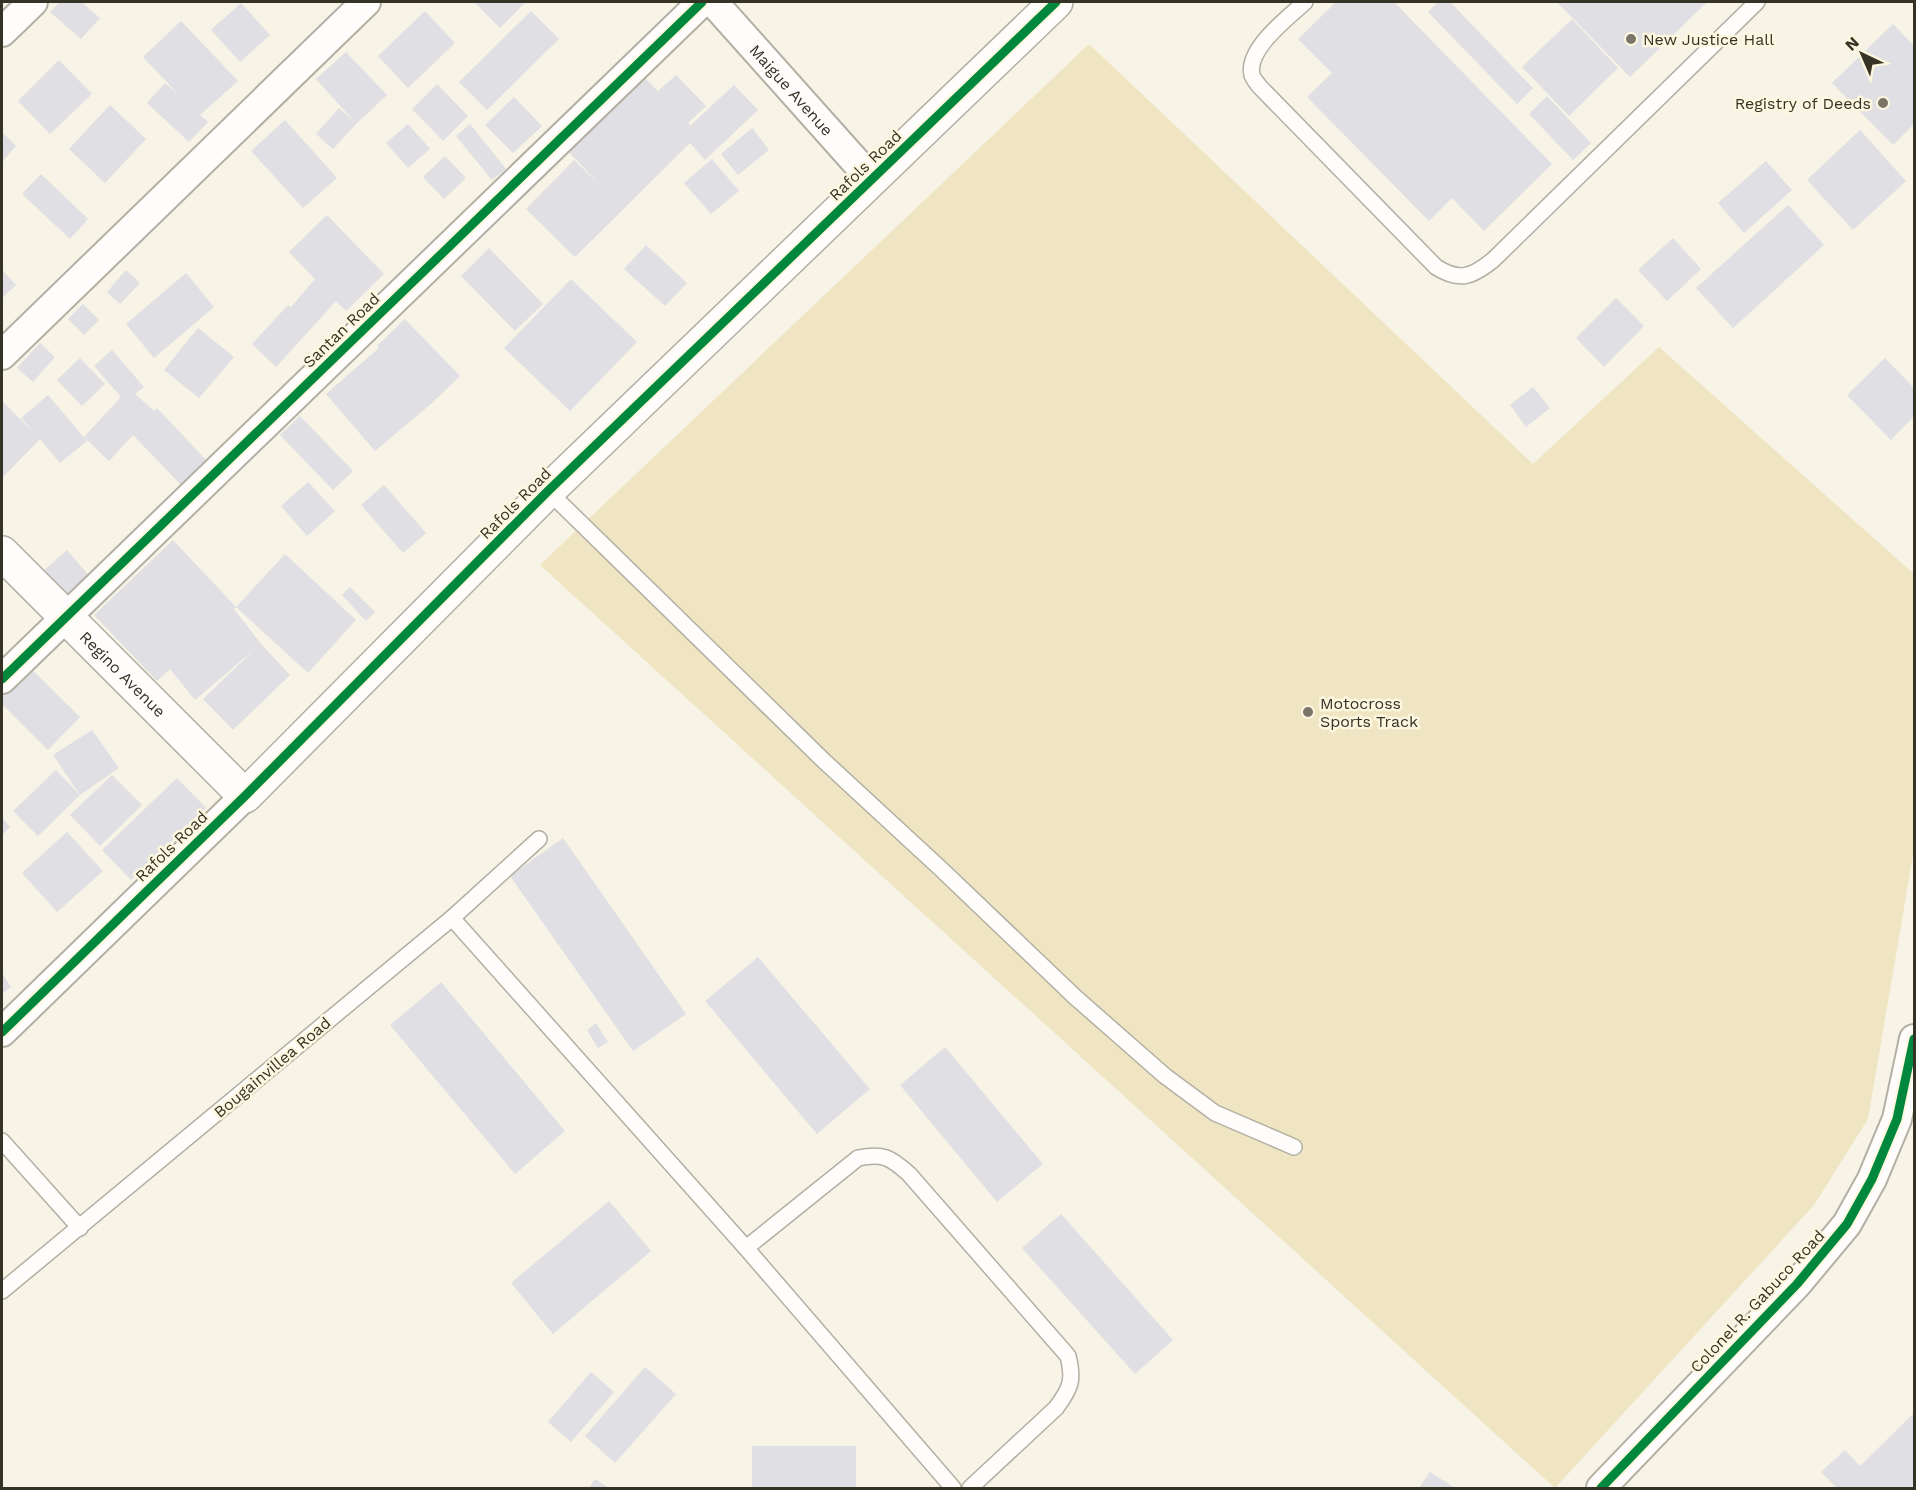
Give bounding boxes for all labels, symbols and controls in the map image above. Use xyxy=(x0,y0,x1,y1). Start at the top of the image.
north arrow xyxy=(1832,24,1892,84)
place label: New Justice Hall xyxy=(1643,30,1774,49)
marker: New Justice Hall xyxy=(1624,32,1638,46)
text: N xyxy=(1841,33,1863,55)
street label: Maigue Avenue xyxy=(746,41,837,140)
place label: Registry of Deeds xyxy=(1735,94,1871,113)
marker: Registry of Deeds xyxy=(1876,96,1890,110)
street label: Rafols Road xyxy=(825,126,905,205)
street label: Santan Road xyxy=(299,289,384,372)
street label: Rafols Road xyxy=(476,464,555,543)
street label: Regino Avenue xyxy=(76,627,169,721)
place label: Motocross Sports Track xyxy=(1320,694,1418,731)
marker: Motocross Sports Track xyxy=(1301,705,1315,719)
street label: Rafols Road xyxy=(131,807,211,886)
street label: Bougainvillea Road xyxy=(210,1013,334,1122)
street label: Colonel R. Gabuco Road xyxy=(1686,1226,1828,1377)

